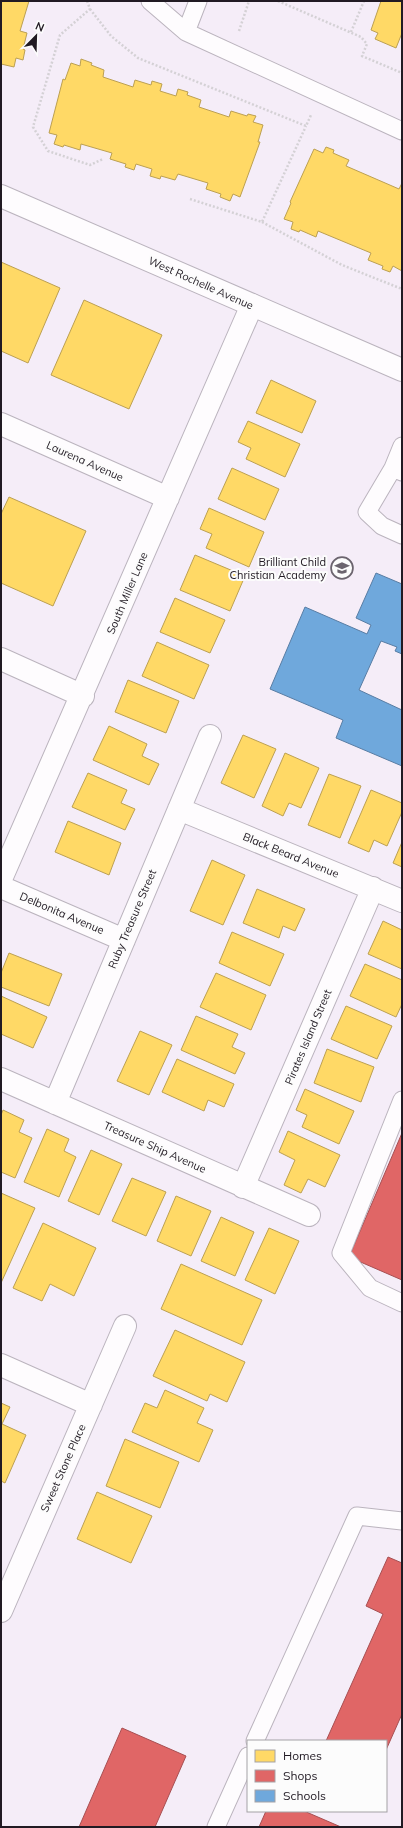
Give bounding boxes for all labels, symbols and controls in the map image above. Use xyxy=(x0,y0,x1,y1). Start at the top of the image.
north arrow xyxy=(16,16,56,56)
text: N xyxy=(33,19,46,35)
street label: West Rochelle Avenue xyxy=(146,253,256,313)
street label: Laurena Avenue xyxy=(44,438,126,484)
street label: South Miller Lane xyxy=(103,550,151,636)
place label: Brilliant Child Christian Academy xyxy=(230,555,326,582)
school or university icon: Brilliant Child Christian Academy xyxy=(329,555,355,581)
street label: Black Beard Avenue xyxy=(241,829,341,881)
street label: Ruby Treasure Street xyxy=(105,867,159,971)
street label: Delbonita Avenue xyxy=(18,889,106,937)
street label: Pirates Island Street xyxy=(282,987,334,1087)
street label: Treasure Ship Avenue xyxy=(102,1118,208,1176)
street label: Sweet Stone Place xyxy=(37,1422,89,1514)
legend xyxy=(247,1740,387,1812)
text: Homes xyxy=(283,1748,322,1763)
text: Shops xyxy=(283,1768,318,1783)
text: Schools xyxy=(283,1788,326,1803)

